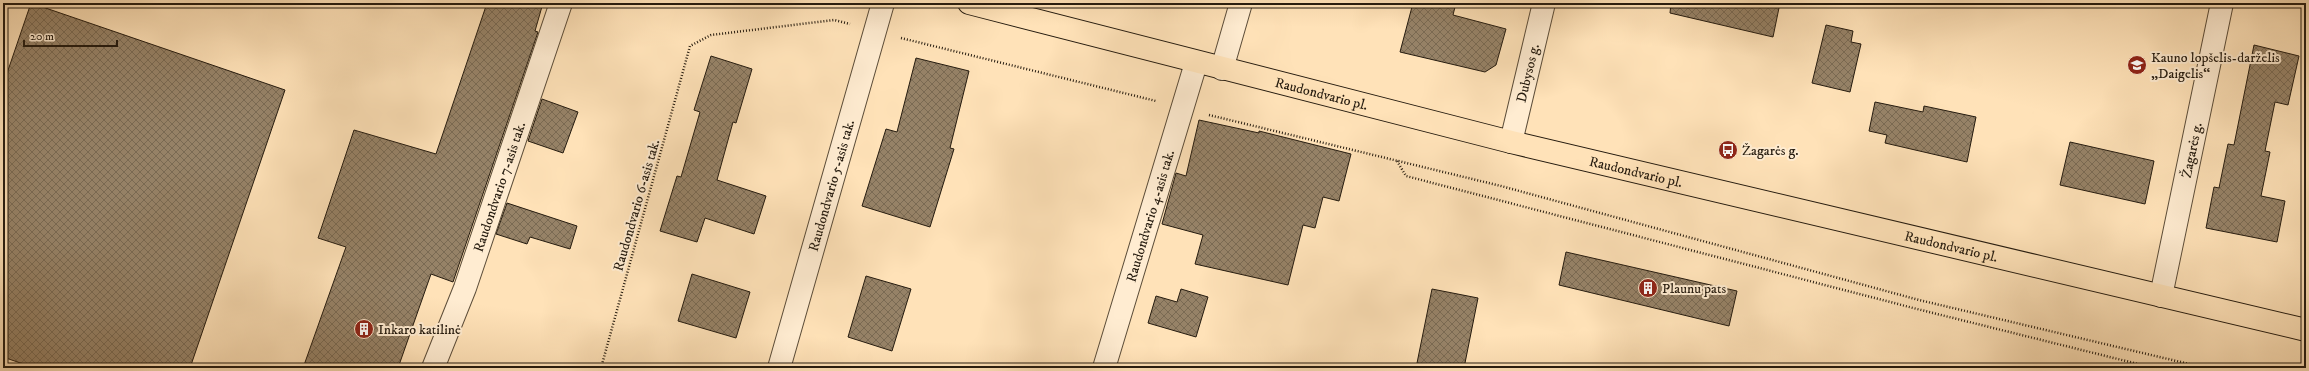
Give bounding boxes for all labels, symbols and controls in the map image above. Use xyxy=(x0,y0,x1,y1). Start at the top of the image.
scale bar xyxy=(24,22,117,48)
text: 20 m xyxy=(30,29,54,44)
street label: Dubysos g. xyxy=(1513,42,1544,104)
place label: Kauno lopšelis-darželis „Daigelis“ xyxy=(2151,49,2280,83)
school or university icon: Kauno lopšelis-darželis „Daigelis“ xyxy=(2126,54,2148,76)
street label: Raudondvario pl. xyxy=(1273,74,1370,115)
street label: Raudondvario 5-asis tak. xyxy=(805,118,859,253)
street label: Raudondvario 7-asis tak. xyxy=(470,119,530,255)
street label: Žagarės g. xyxy=(2178,121,2207,180)
street label: Raudondvario 6-asis tak. xyxy=(610,137,664,273)
bus stop icon: Žagarės g. xyxy=(1717,139,1739,161)
place label: Žagarės g. xyxy=(1742,142,1799,160)
street label: Raudondvario 4-asis tak. xyxy=(1122,148,1179,284)
street label: Raudondvario pl. xyxy=(1587,153,1684,192)
street label: Raudondvario pl. xyxy=(1903,227,2000,267)
building icon: Plaunu pats xyxy=(1637,277,1659,299)
place label: Plaunu pats xyxy=(1662,280,1726,298)
building icon: Inkaro katilinė xyxy=(353,318,375,340)
place label: Inkaro katilinė xyxy=(378,321,461,339)

